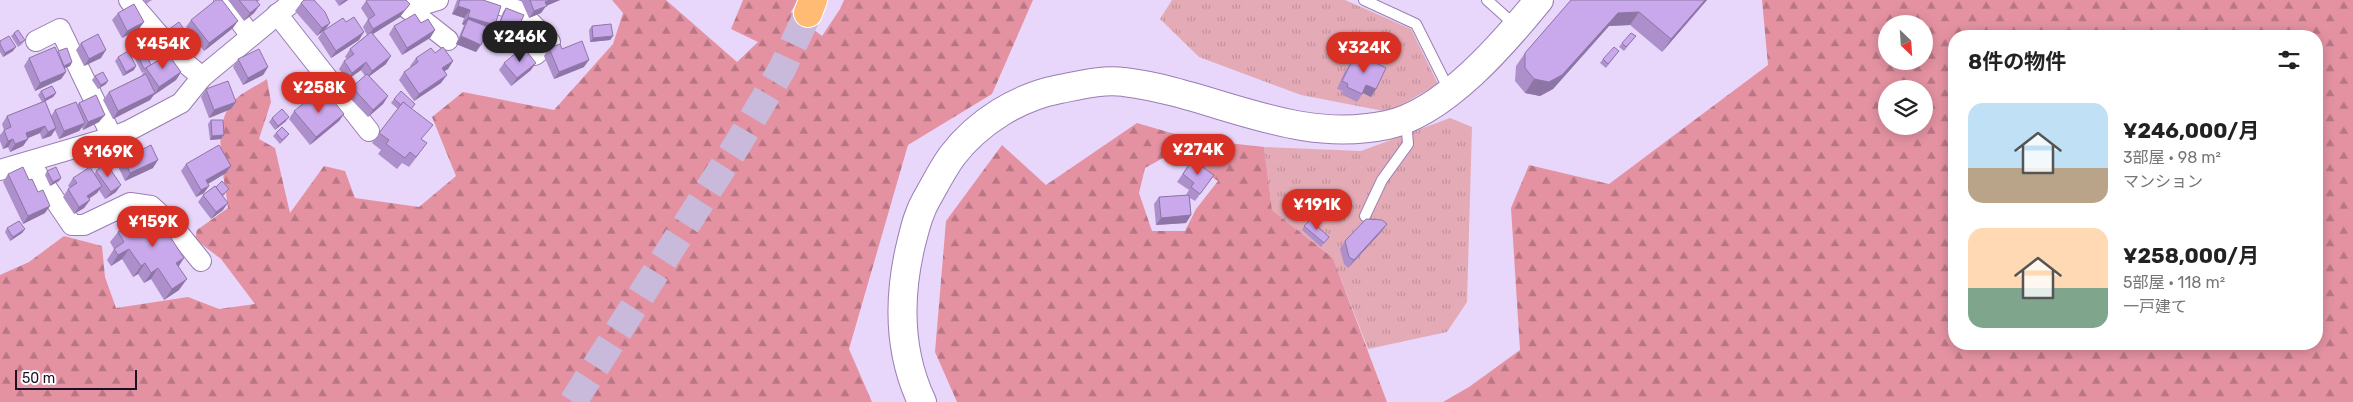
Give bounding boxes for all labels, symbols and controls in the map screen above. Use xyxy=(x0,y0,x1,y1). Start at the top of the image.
north arrow xyxy=(1878,15,1932,70)
map controls xyxy=(1878,15,1933,135)
pin: ¥246K xyxy=(485,20,555,63)
text: ¥246K xyxy=(493,27,547,46)
pin: ¥454K xyxy=(128,28,198,70)
pin: ¥324K xyxy=(1329,32,1399,74)
text: ¥454K xyxy=(136,34,190,53)
text: ¥324K xyxy=(1337,38,1391,57)
icon: filters xyxy=(2275,46,2303,74)
text: 8件の物件 xyxy=(1968,49,2066,74)
pin: ¥258K xyxy=(284,72,354,114)
text: ¥258K xyxy=(292,78,346,97)
button: layers xyxy=(1878,80,1933,135)
text: ¥246,000/月 xyxy=(2123,118,2259,143)
icon: home xyxy=(2008,123,2068,183)
pin: ¥274K xyxy=(1163,134,1233,176)
pin: ¥169K xyxy=(73,136,143,178)
text: ¥274K xyxy=(1172,140,1224,159)
text: ¥169K xyxy=(83,142,133,161)
text: 3部屋 · 98 m² xyxy=(2123,148,2221,167)
text: マンション xyxy=(2123,172,2203,191)
pin: ¥191K xyxy=(1282,188,1352,231)
text: ¥191K xyxy=(1293,195,1341,214)
pin: ¥159K xyxy=(118,206,188,248)
text: ¥159K xyxy=(128,212,178,231)
text: ¥258,000/月 xyxy=(2123,243,2259,268)
icon: home xyxy=(2008,248,2068,308)
text: 5部屋 · 118 m² xyxy=(2123,273,2225,292)
text: 一戸建て xyxy=(2123,297,2187,316)
scale bar xyxy=(15,367,138,390)
text: 50 m xyxy=(22,370,55,387)

